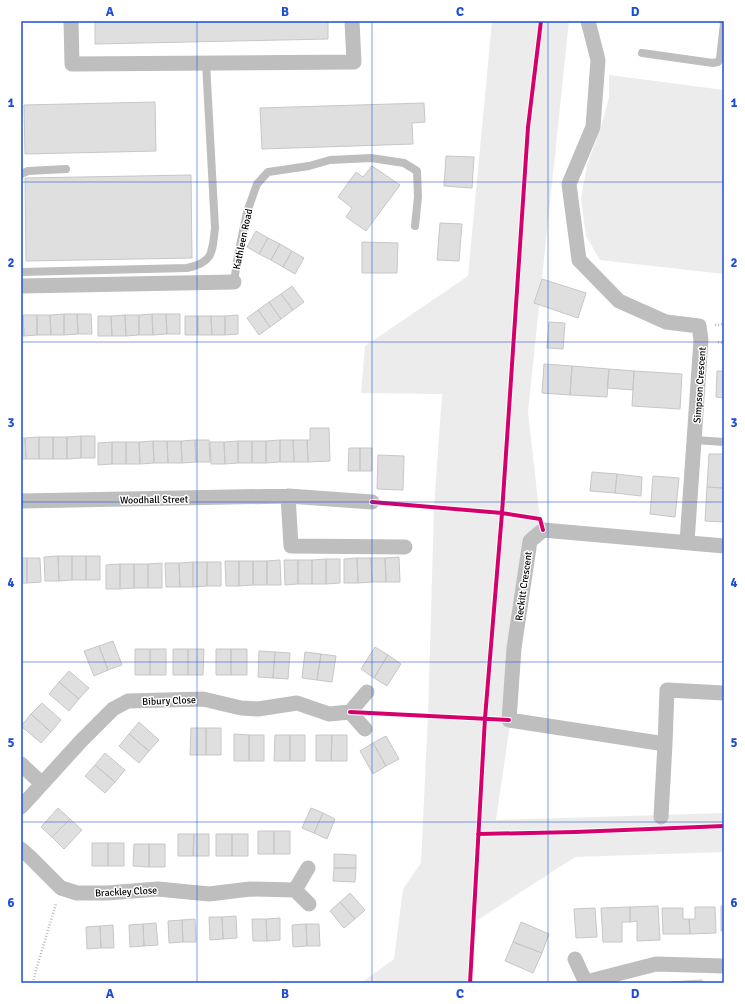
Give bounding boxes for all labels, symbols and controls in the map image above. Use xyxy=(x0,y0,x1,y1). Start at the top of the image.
text: A xyxy=(106,4,115,20)
text: B xyxy=(281,4,289,20)
text: C xyxy=(456,4,464,20)
text: D xyxy=(631,4,640,20)
text: 1 xyxy=(7,95,15,111)
text: 1 xyxy=(730,95,738,111)
street label: Kathleen Road xyxy=(231,208,255,271)
text: 2 xyxy=(7,255,15,271)
text: 2 xyxy=(730,255,738,271)
street label: Simpson Crescent xyxy=(691,346,709,424)
text: 3 xyxy=(7,415,15,431)
text: 3 xyxy=(730,415,738,431)
street label: Woodhall Street xyxy=(120,493,189,507)
street label: Reckitt Crescent xyxy=(513,550,535,622)
text: 4 xyxy=(7,575,15,591)
text: 4 xyxy=(730,575,738,591)
street label: Bibury Close xyxy=(142,694,196,708)
text: 5 xyxy=(7,735,15,751)
text: 5 xyxy=(730,735,738,751)
street label: Brackley Close xyxy=(95,884,157,900)
text: 6 xyxy=(7,895,15,911)
text: 6 xyxy=(730,895,738,911)
text: A xyxy=(106,986,115,1002)
text: B xyxy=(281,986,289,1002)
text: C xyxy=(456,986,464,1002)
text: D xyxy=(631,986,640,1002)

